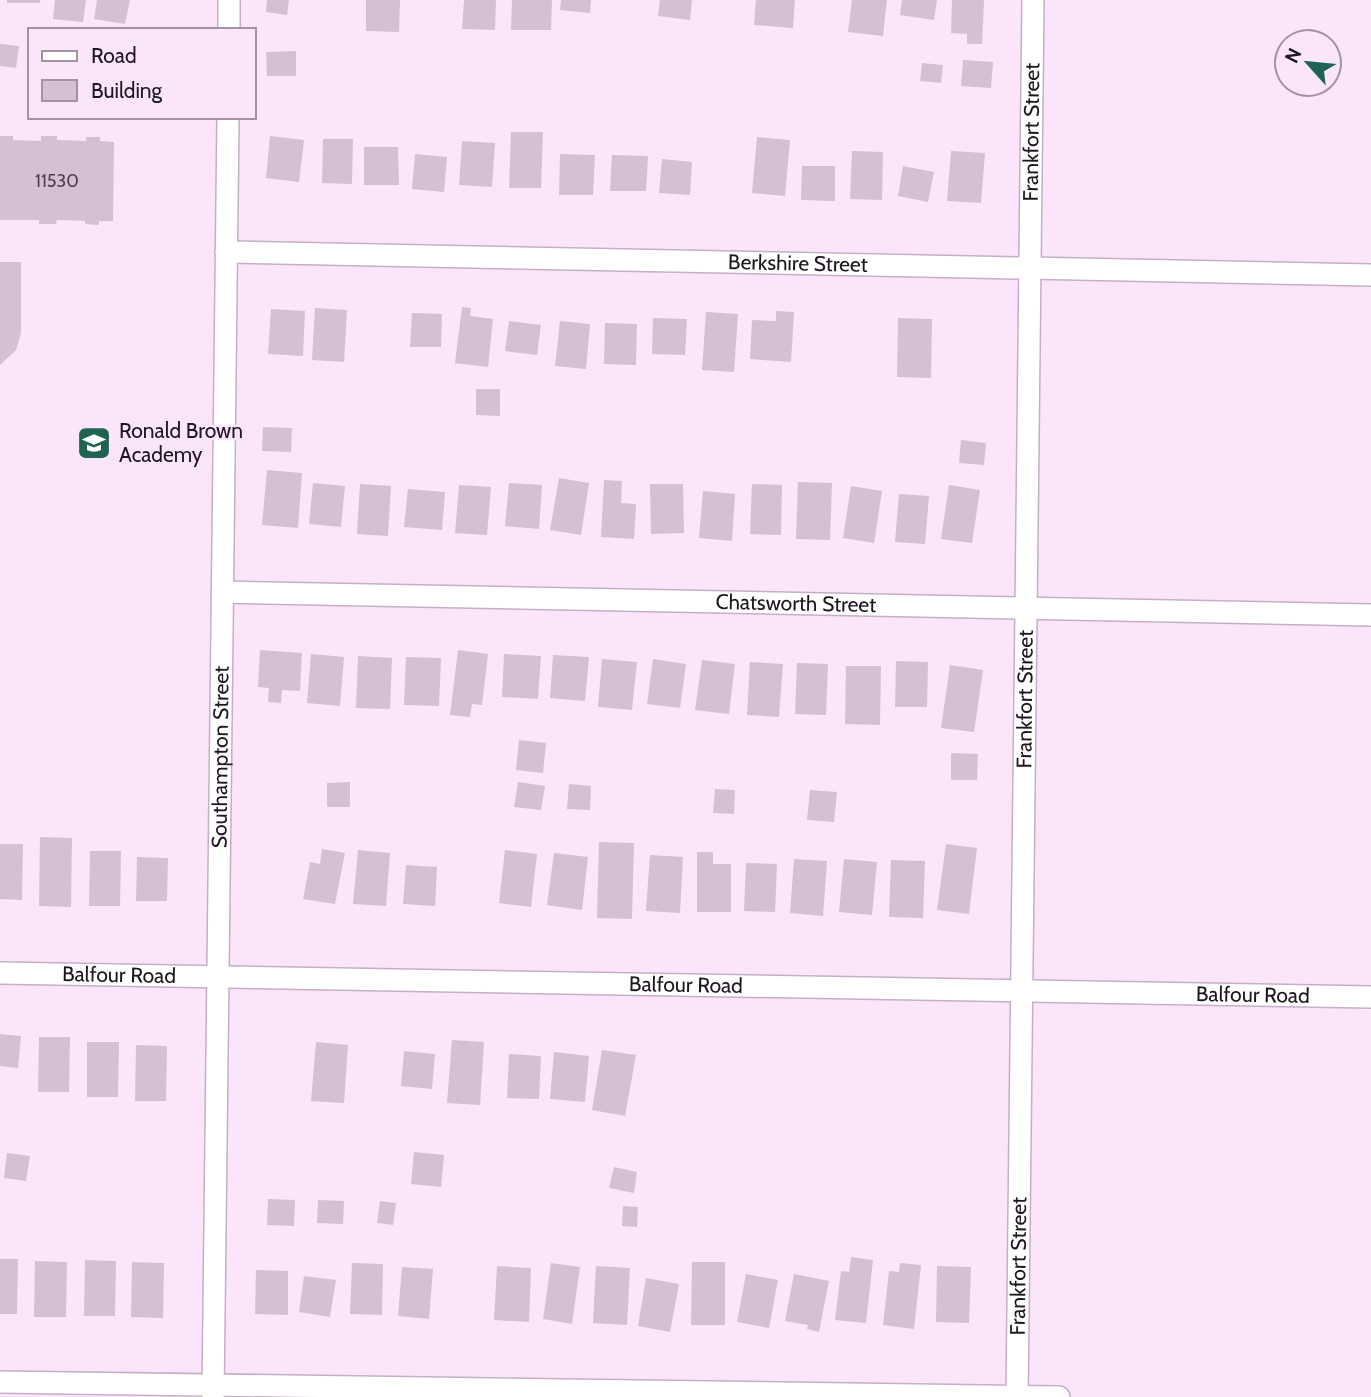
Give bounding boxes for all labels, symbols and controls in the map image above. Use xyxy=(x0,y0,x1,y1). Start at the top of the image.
legend xyxy=(28,28,256,119)
north arrow xyxy=(1273,28,1343,98)
text: Road xyxy=(91,43,137,68)
text: N xyxy=(1280,44,1307,67)
street label: Frankfort Street xyxy=(1018,63,1044,202)
text: Building xyxy=(91,78,163,103)
house number: 11530 xyxy=(35,170,79,192)
street label: Berkshire Street xyxy=(728,249,868,277)
place label: Ronald Brown Academy xyxy=(119,418,243,467)
school or university icon: Ronald Brown Academy xyxy=(75,424,113,462)
street label: Chatsworth Street xyxy=(715,589,876,617)
street label: Frankfort Street xyxy=(1011,630,1038,768)
street label: Southampton Street xyxy=(206,666,234,848)
street label: Balfour Road xyxy=(62,961,176,988)
street label: Balfour Road xyxy=(629,971,743,998)
street label: Balfour Road xyxy=(1196,981,1310,1008)
street label: Frankfort Street xyxy=(1005,1197,1031,1335)

